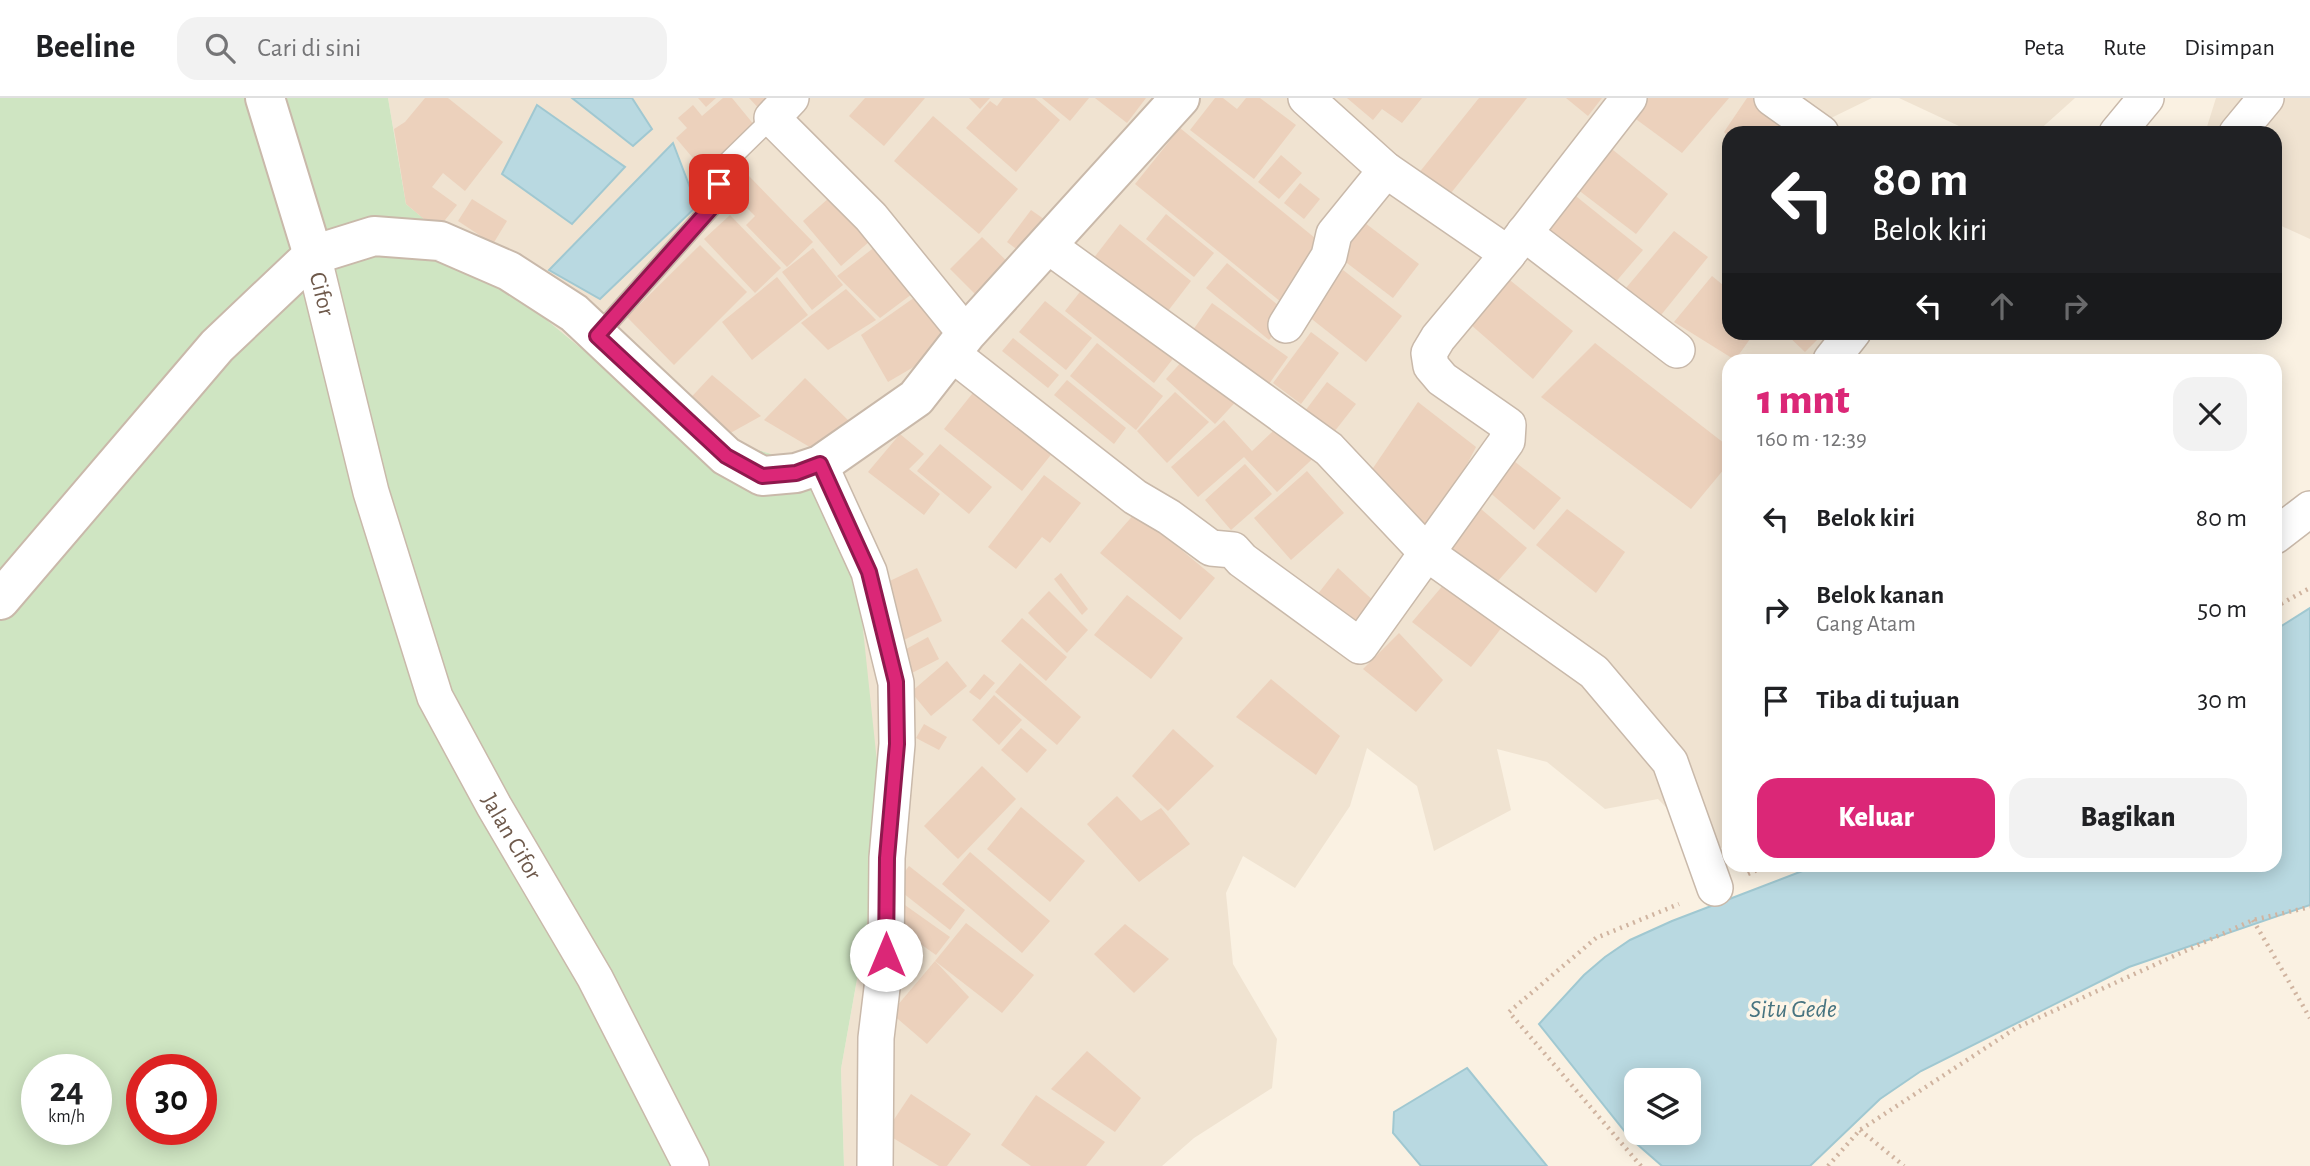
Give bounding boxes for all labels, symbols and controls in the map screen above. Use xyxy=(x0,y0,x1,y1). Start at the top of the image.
search box xyxy=(177,17,667,80)
icon: search xyxy=(201,29,239,67)
text: Beeline xyxy=(35,31,135,64)
text: Cari di sini xyxy=(257,35,361,61)
text: Peta xyxy=(2024,36,2065,60)
text: Rute xyxy=(2103,36,2146,60)
text: Disimpan xyxy=(2184,36,2275,60)
pin xyxy=(689,154,749,214)
icon: left xyxy=(1757,154,1848,245)
text: 80 m xyxy=(1872,156,1969,205)
icon: arrive xyxy=(700,165,738,203)
text: Belok kiri xyxy=(1872,214,1988,246)
street label: Cifor xyxy=(305,270,339,319)
icon: left xyxy=(1910,287,1948,325)
icon: ahead xyxy=(1983,287,2021,325)
icon: right xyxy=(2056,287,2094,325)
button: close xyxy=(2173,377,2247,451)
text: 1 mnt xyxy=(1757,379,1850,421)
text: 160 m · 12:39 xyxy=(1757,428,1867,451)
icon: left xyxy=(1757,500,1795,538)
text: Belok kiri xyxy=(1816,505,1915,531)
text: 80 m xyxy=(2196,505,2247,531)
text: Belok kanan xyxy=(1816,582,1944,608)
icon: right xyxy=(1757,591,1795,629)
text: 50 m xyxy=(2197,596,2247,622)
text: Gang Atam xyxy=(1816,613,1916,636)
icon: arrive xyxy=(1757,682,1795,720)
text: Tiba di tujuan xyxy=(1816,687,1960,713)
text: 30 m xyxy=(2197,687,2247,713)
button: Keluar xyxy=(1757,778,1995,858)
button: Bagikan xyxy=(2009,778,2247,858)
street label: Jalan Cifor xyxy=(477,790,546,884)
position arrow xyxy=(849,918,923,992)
water label: Situ Gede xyxy=(1749,996,1837,1022)
speed limit sign: 30 xyxy=(126,1054,217,1145)
map controls xyxy=(1624,1068,1701,1145)
button: layers xyxy=(1624,1068,1701,1145)
text: 24 xyxy=(49,1073,84,1108)
text: km/h xyxy=(48,1108,85,1126)

